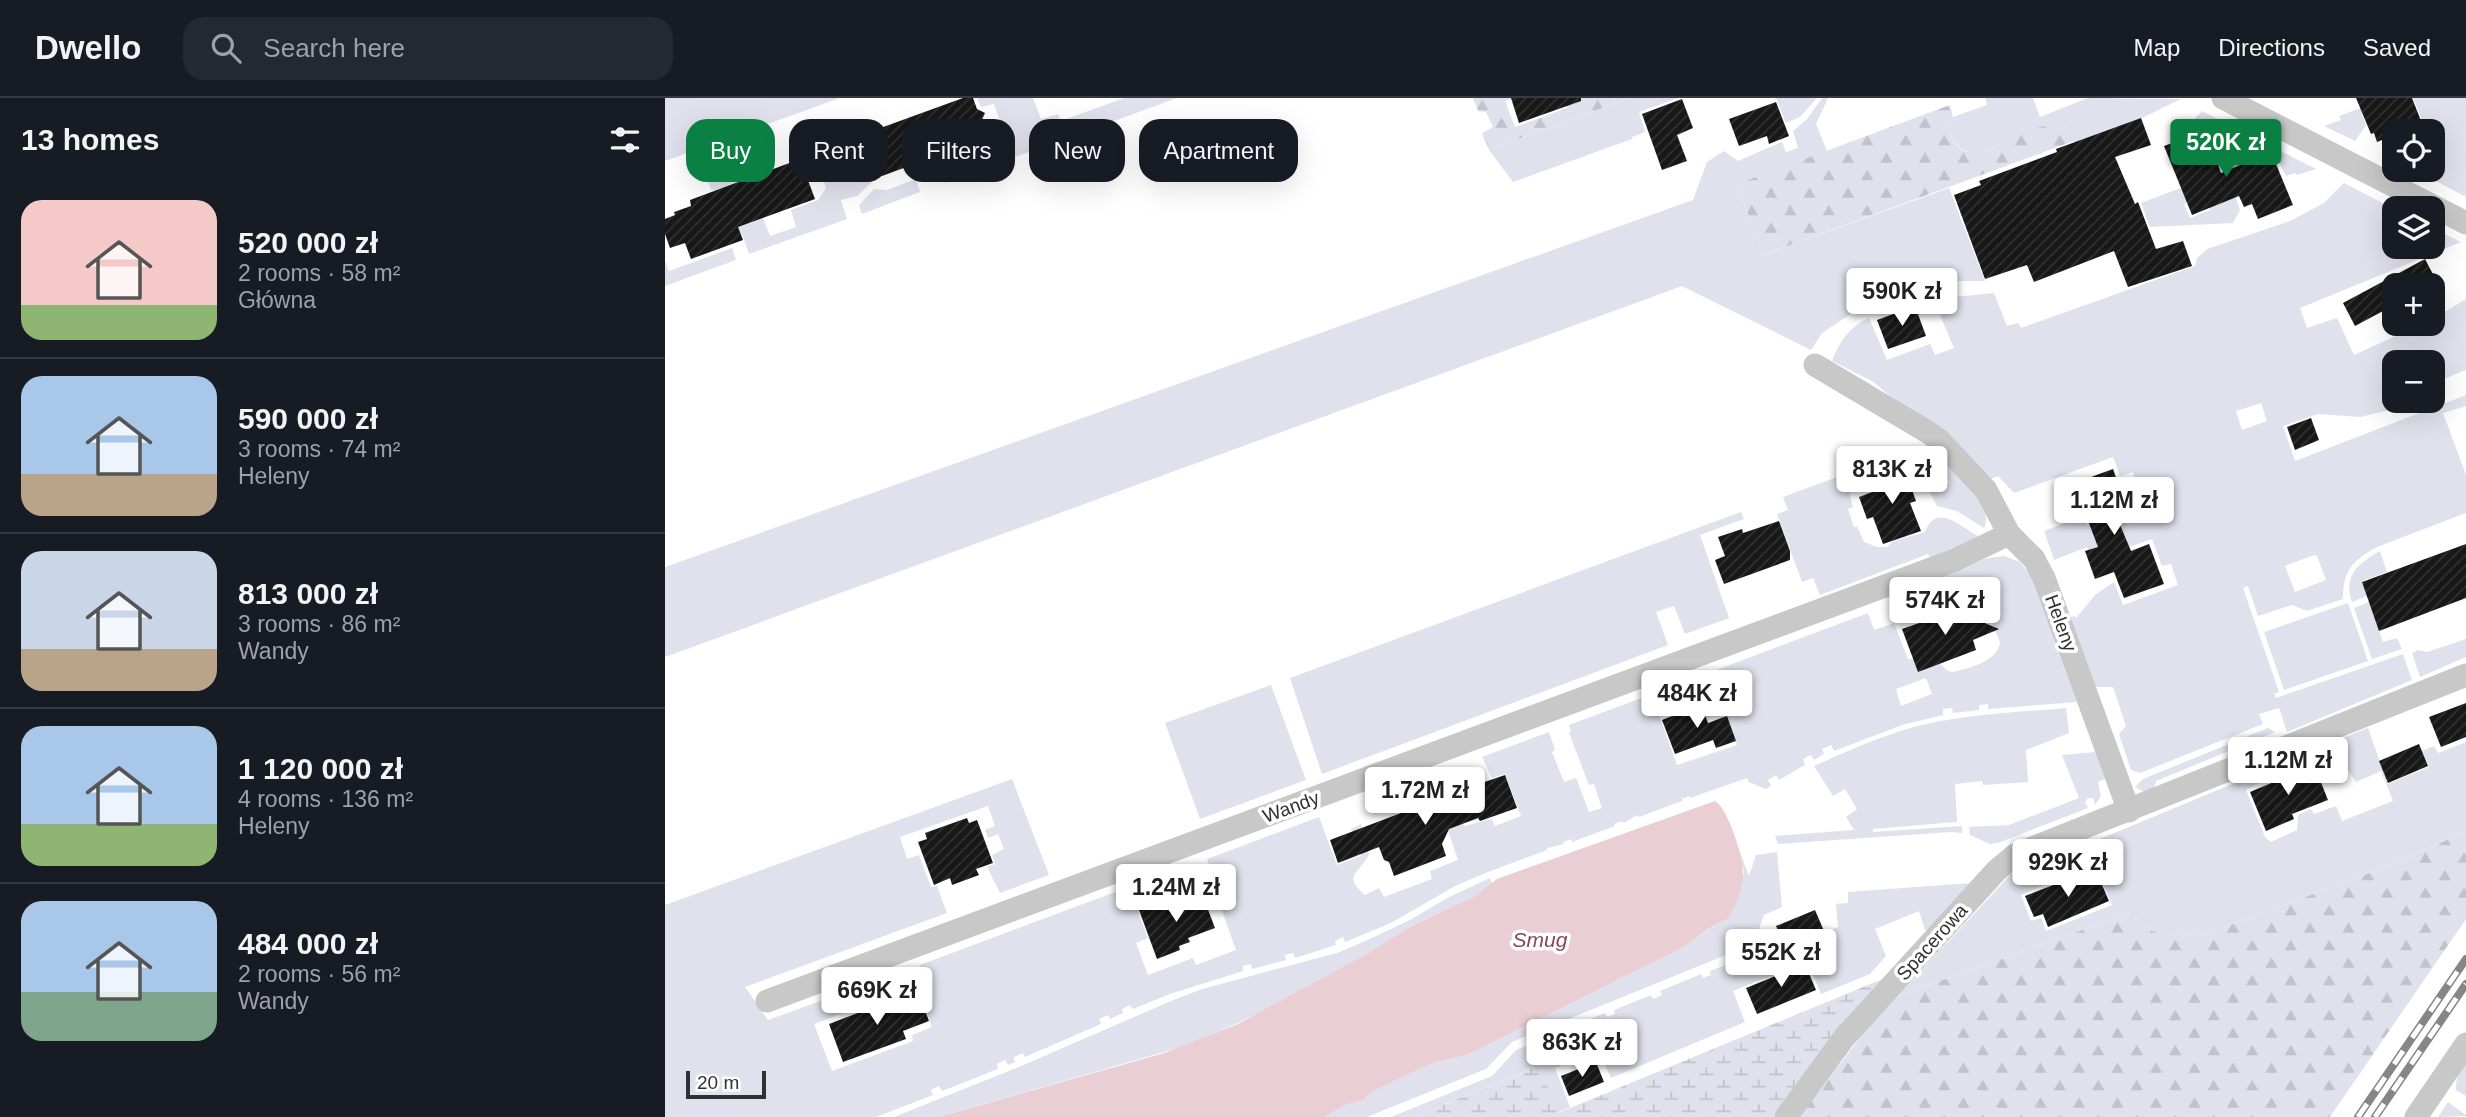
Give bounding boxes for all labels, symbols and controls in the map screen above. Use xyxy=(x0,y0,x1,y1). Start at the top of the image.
search box xyxy=(183,17,673,80)
text: Dwello xyxy=(35,29,141,66)
icon: search xyxy=(207,29,245,67)
text: Search here xyxy=(263,33,405,63)
text: Map xyxy=(2134,34,2180,61)
text: Directions xyxy=(2218,34,2325,61)
text: Saved xyxy=(2363,34,2431,61)
chip: Buy xyxy=(686,119,775,182)
chip: Rent xyxy=(789,119,888,182)
chip: Filters xyxy=(902,119,1015,182)
chip: New xyxy=(1029,119,1125,182)
chip: Apartment xyxy=(1139,119,1298,182)
map controls xyxy=(2382,119,2445,413)
button: locate xyxy=(2382,119,2445,182)
pin: 520K zł xyxy=(2161,120,2291,179)
icon: filters xyxy=(606,121,644,159)
text: 13 homes xyxy=(21,123,159,156)
text: 520K zł xyxy=(2186,129,2266,155)
button: layers xyxy=(2382,196,2445,259)
text: 520 000 zł xyxy=(238,226,378,259)
icon: home xyxy=(77,228,161,312)
text: 2 rooms · 58 m² xyxy=(238,260,400,286)
pin: 590K zł xyxy=(1837,268,1967,328)
button: + xyxy=(2382,273,2445,336)
text: 590K zł xyxy=(1862,278,1942,304)
text: Główna xyxy=(238,287,316,313)
button: − xyxy=(2382,350,2445,413)
text: 590 000 zł xyxy=(238,402,378,435)
icon: home xyxy=(77,404,161,488)
text: 3 rooms · 74 m² xyxy=(238,436,400,462)
pin: 813K zł xyxy=(1827,446,1957,506)
text: 813K zł xyxy=(1852,456,1932,482)
text: Heleny xyxy=(238,463,310,489)
pin: 1.12M zł xyxy=(2042,478,2186,537)
text: 1.12M zł xyxy=(2070,487,2158,513)
text: 813 000 zł xyxy=(238,577,378,610)
pin: 574K zł xyxy=(1880,578,2010,637)
icon: home xyxy=(77,579,161,663)
text: 574K zł xyxy=(1905,587,1985,613)
street label: Heleny xyxy=(2041,592,2081,655)
text: 3 rooms · 86 m² xyxy=(238,611,400,637)
text: Wandy xyxy=(238,638,309,664)
pin: 484K zł xyxy=(1632,670,1762,730)
text: 484K zł xyxy=(1657,680,1737,706)
pin: 1.12M zł xyxy=(2216,738,2360,797)
text: 1.12M zł xyxy=(2244,747,2332,773)
text: 1 120 000 zł xyxy=(238,752,403,785)
icon: home xyxy=(77,754,161,838)
pin: 1.72M zł xyxy=(1353,768,1497,827)
text: 1.72M zł xyxy=(1381,777,1469,803)
text: 4 rooms · 136 m² xyxy=(238,786,413,812)
street label: Wandy xyxy=(1260,787,1323,827)
text: Heleny xyxy=(238,813,310,839)
pin: 929K zł xyxy=(2003,840,2133,899)
text: 929K zł xyxy=(2028,849,2108,875)
pin: 1.24M zł xyxy=(1104,864,1248,924)
text: 1.24M zł xyxy=(1132,874,1220,900)
street label: Spacerowa xyxy=(1892,899,1972,984)
text: 484 000 zł xyxy=(238,927,378,960)
water label: Smug xyxy=(1513,928,1568,951)
icon: home xyxy=(77,929,161,1013)
pin: 552K zł xyxy=(1716,930,1846,989)
text: 552K zł xyxy=(1741,939,1821,965)
text: 2 rooms · 56 m² xyxy=(238,961,400,987)
pin: 669K zł xyxy=(812,968,942,1027)
text: 669K zł xyxy=(837,977,917,1003)
text: Wandy xyxy=(238,988,309,1014)
pin: 863K zł xyxy=(1517,1020,1647,1079)
text: 863K zł xyxy=(1542,1029,1622,1055)
scale bar xyxy=(686,1068,767,1100)
text: 20 m xyxy=(697,1072,739,1093)

